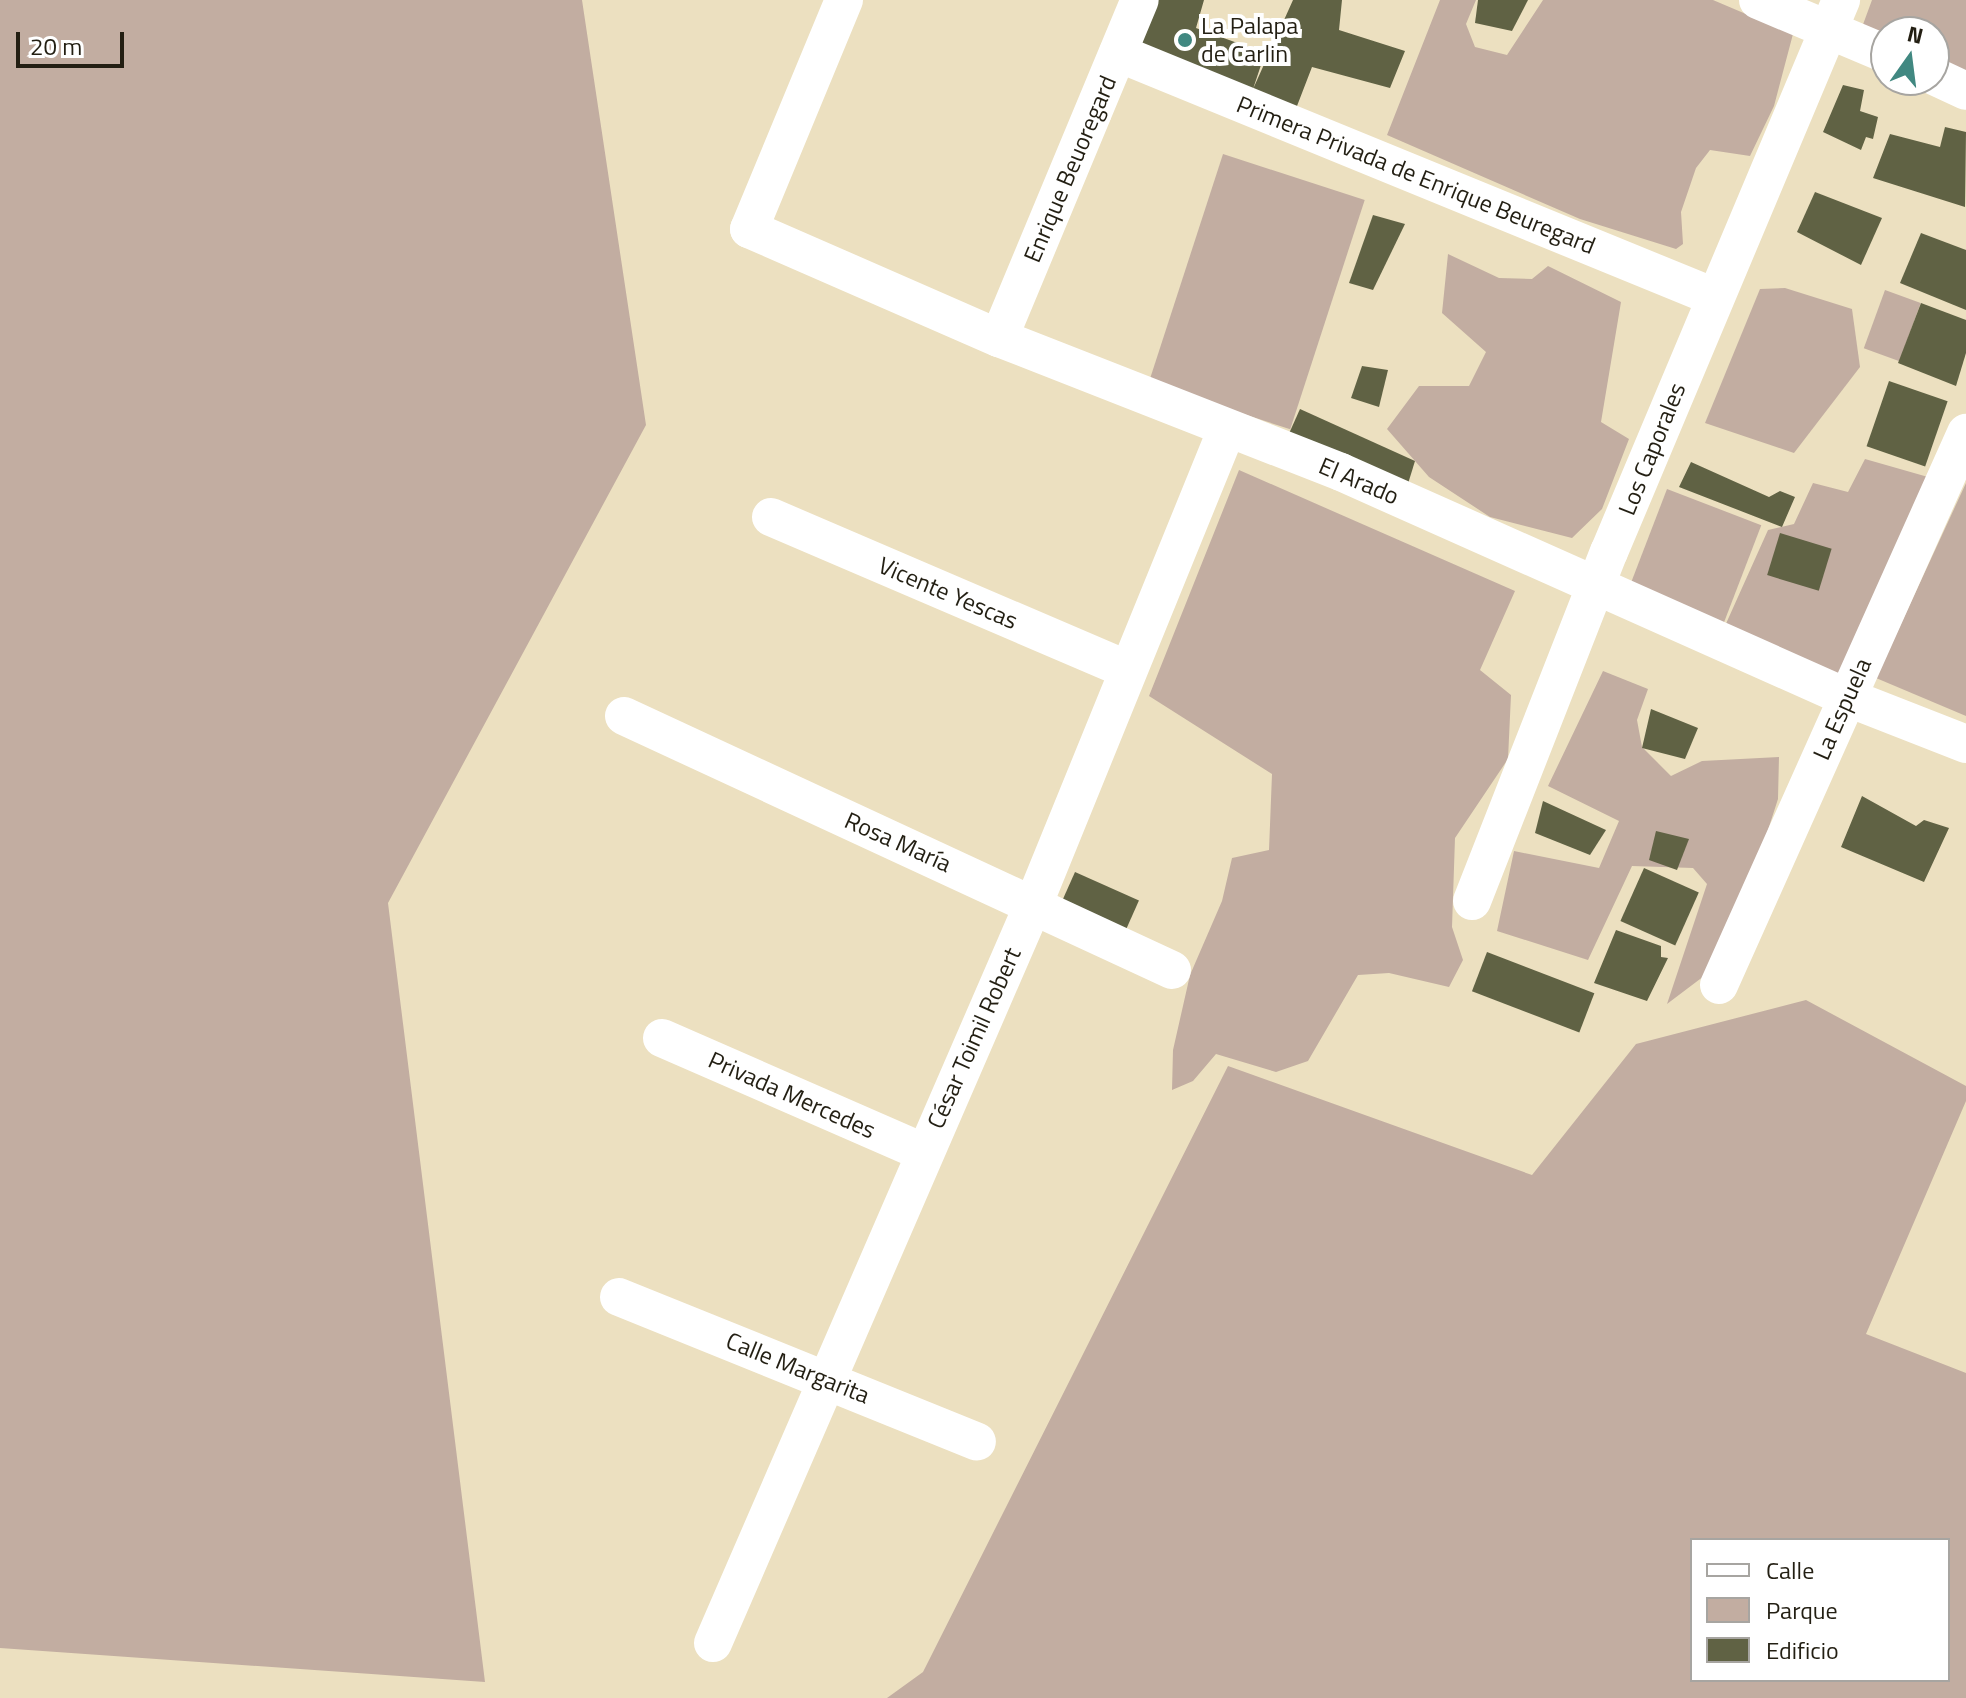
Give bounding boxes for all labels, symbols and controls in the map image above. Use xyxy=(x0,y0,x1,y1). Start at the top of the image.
place label: La Palapa de Carlin xyxy=(1201,12,1298,68)
scale bar xyxy=(20,16,128,66)
north arrow xyxy=(1870,16,1950,96)
text: N xyxy=(1904,16,1927,53)
text: 20 m xyxy=(30,28,82,64)
marker: La Palapa de Carlin xyxy=(1176,31,1194,49)
street label: Enrique Beuoregard xyxy=(1018,71,1122,267)
street label: Primera Privada de Enrique Beuregard xyxy=(1232,90,1600,260)
street label: Los Caporales xyxy=(1612,379,1692,519)
street label: El Arado xyxy=(1315,451,1403,511)
street label: Vicente Yescas xyxy=(874,551,1022,635)
street label: La Espuela xyxy=(1807,654,1877,764)
street label: Rosa María xyxy=(840,806,956,878)
street label: César Toimil Robert xyxy=(921,943,1027,1133)
street label: Privada Mercedes xyxy=(704,1045,880,1145)
street label: Calle Margarita xyxy=(722,1326,874,1410)
legend xyxy=(1690,1538,1950,1682)
text: Calle xyxy=(1766,1552,1814,1588)
text: Parque xyxy=(1766,1592,1838,1628)
text: Edificio xyxy=(1766,1632,1839,1668)

